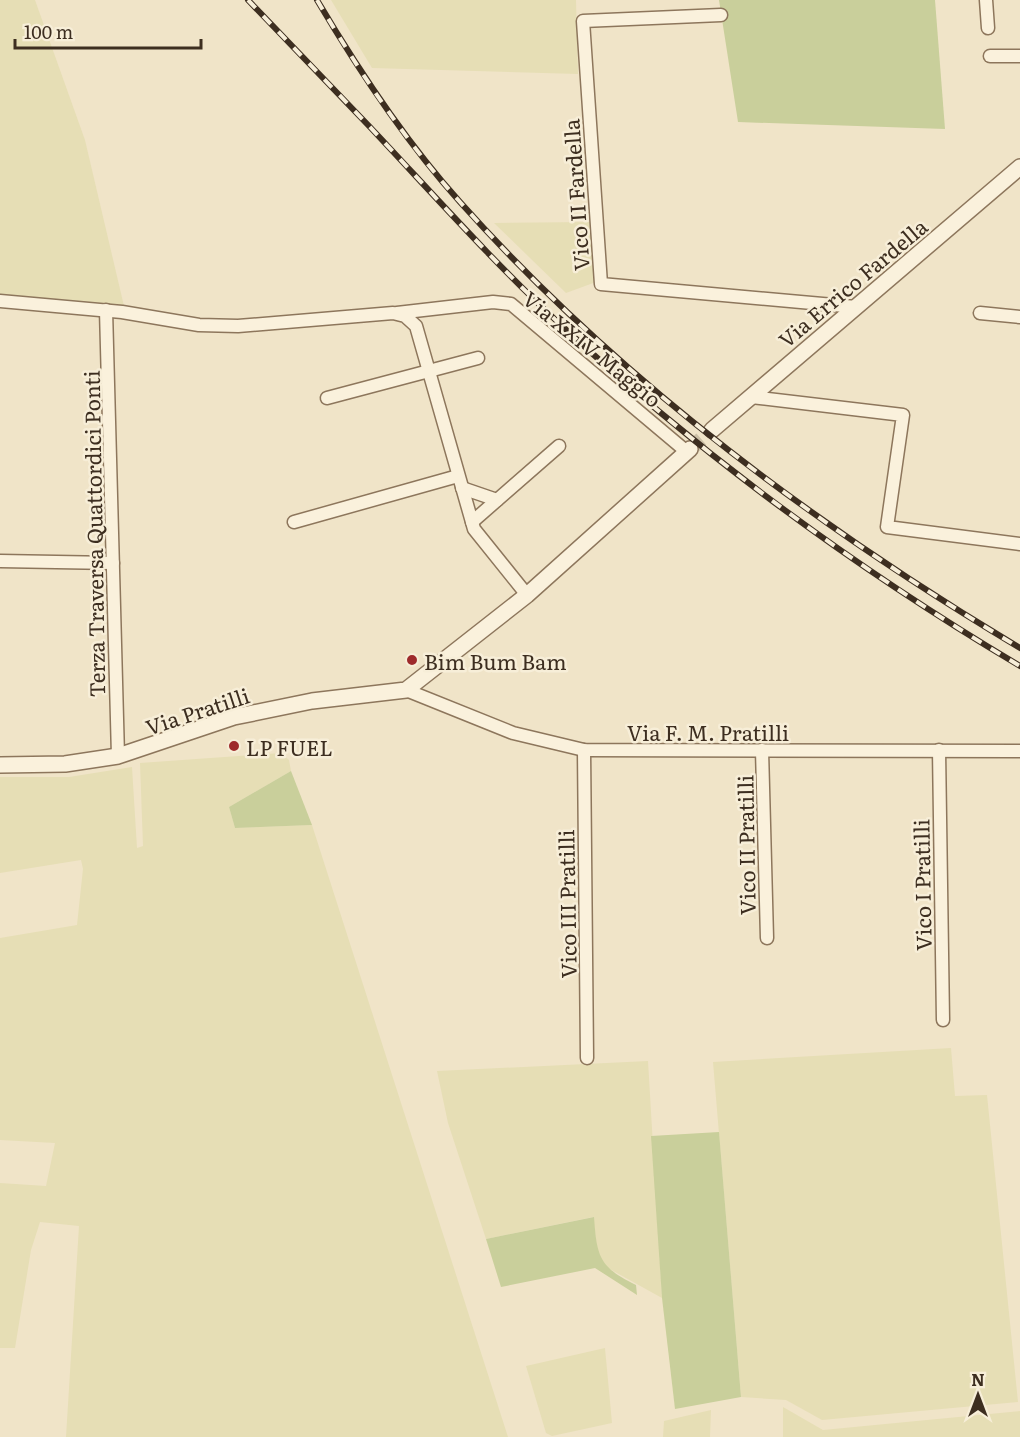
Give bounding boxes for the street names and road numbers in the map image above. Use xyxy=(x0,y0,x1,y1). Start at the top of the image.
street label: Vico II Fardella xyxy=(554,117,596,272)
street label: Via Errico Fardella xyxy=(771,210,934,354)
street label: Via XXIV Maggio xyxy=(517,282,669,414)
street label: Terza Traversa Quattordici Ponti xyxy=(75,370,111,698)
street label: Via Pratilli xyxy=(141,679,253,741)
street label: Via F. M. Pratilli xyxy=(627,716,789,747)
street label: Vico II Pratilli xyxy=(728,775,762,915)
street label: Vico I Pratilli xyxy=(904,819,938,951)
street label: Vico III Pratilli xyxy=(549,829,583,979)

